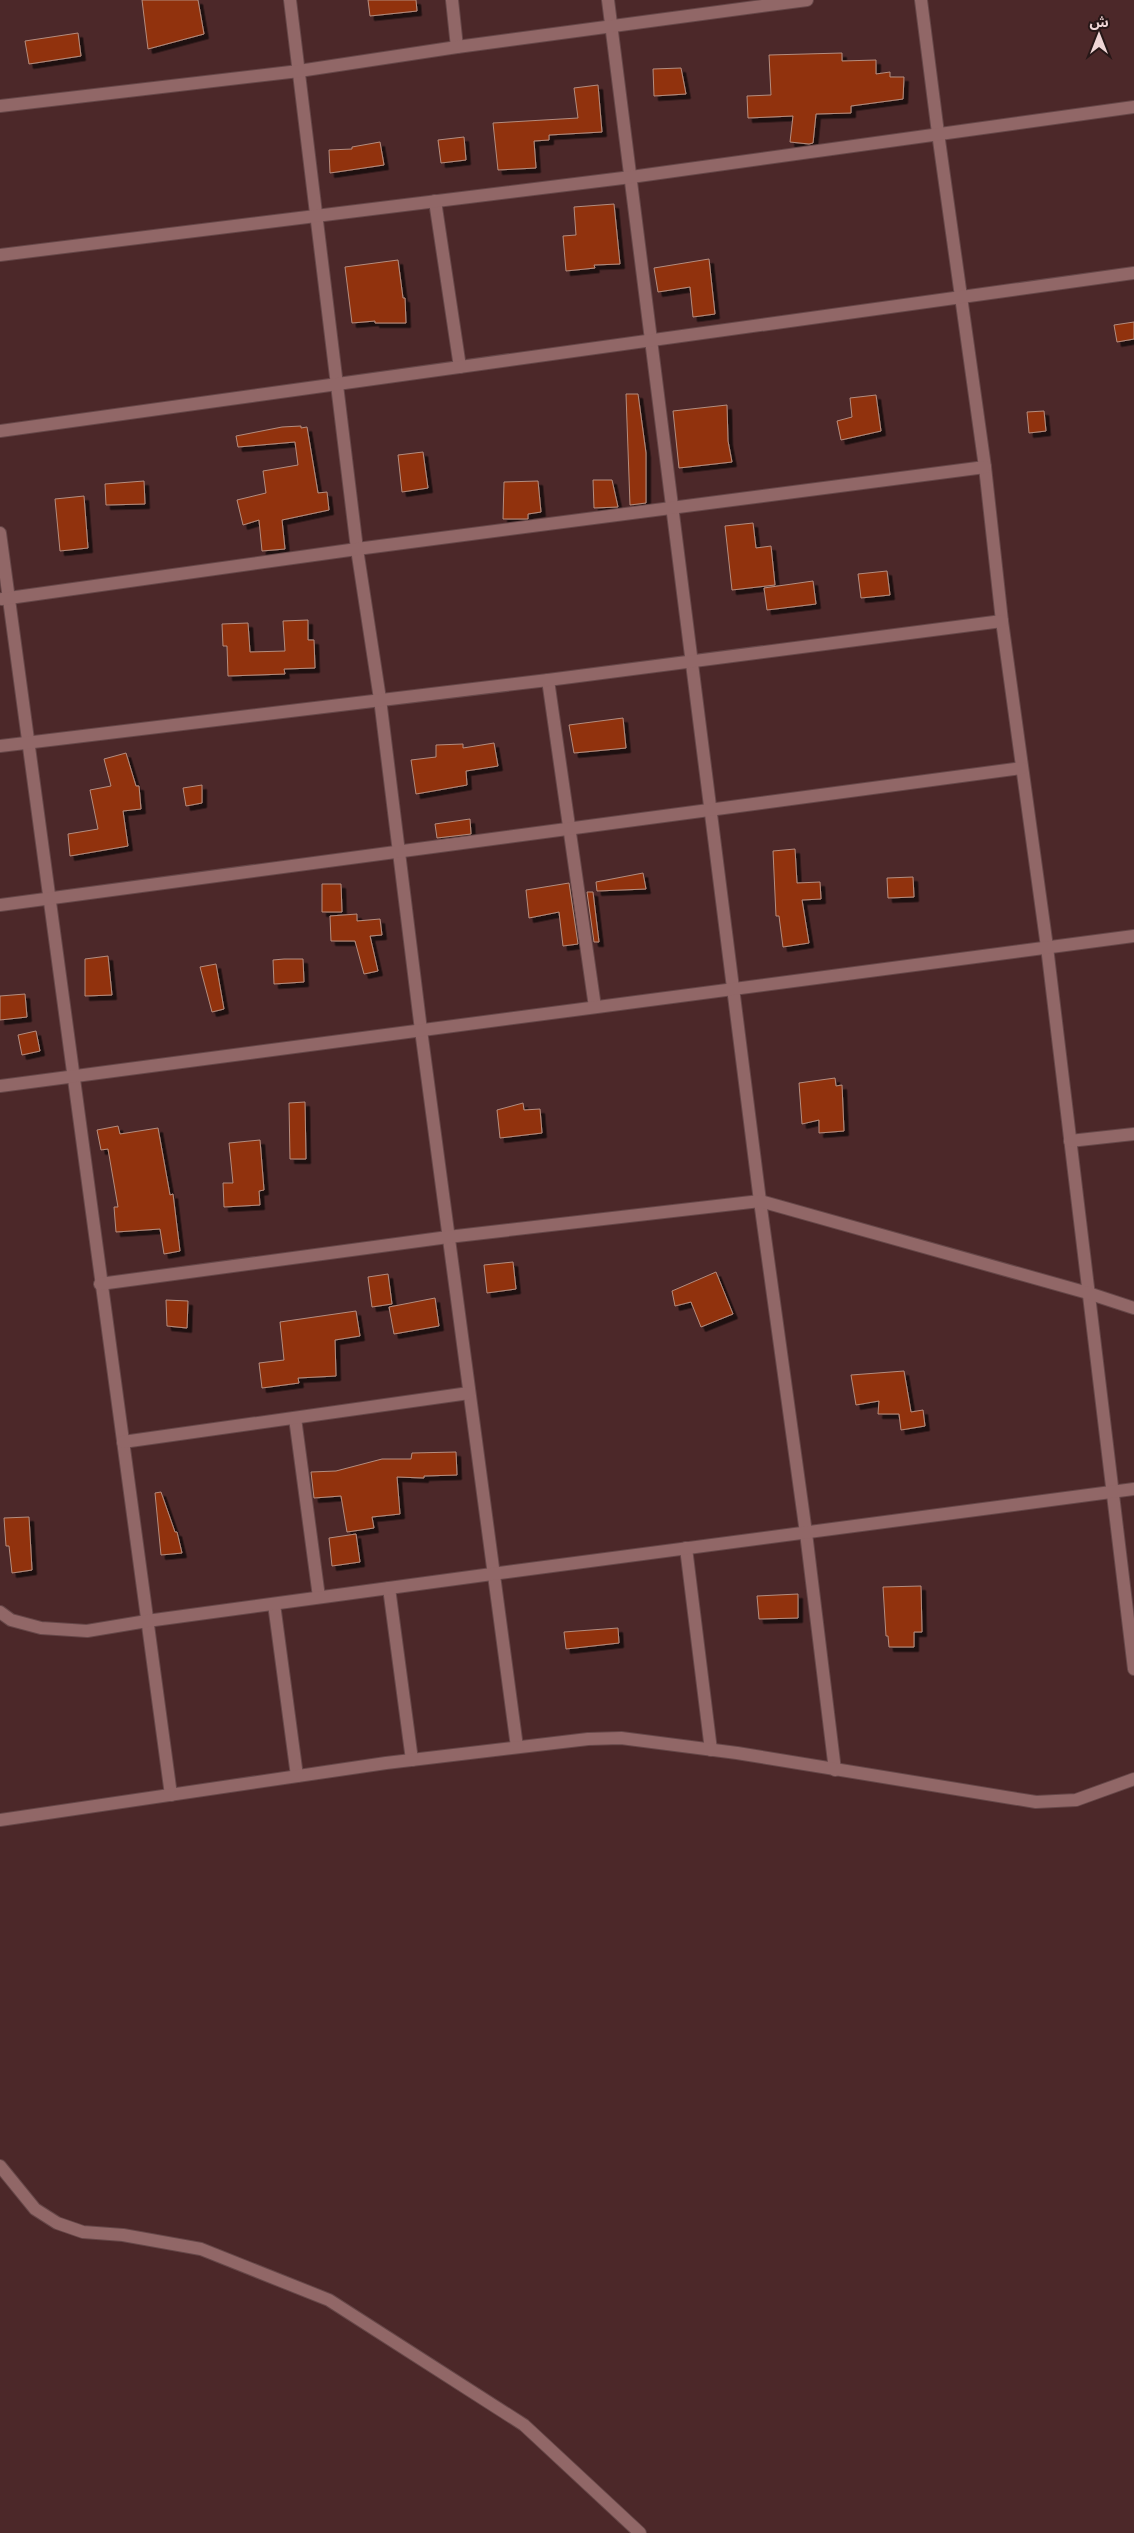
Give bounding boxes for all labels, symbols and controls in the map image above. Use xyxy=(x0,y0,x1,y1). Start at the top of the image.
north arrow xyxy=(1074,10,1124,60)
text: ش xyxy=(1089,13,1109,31)

